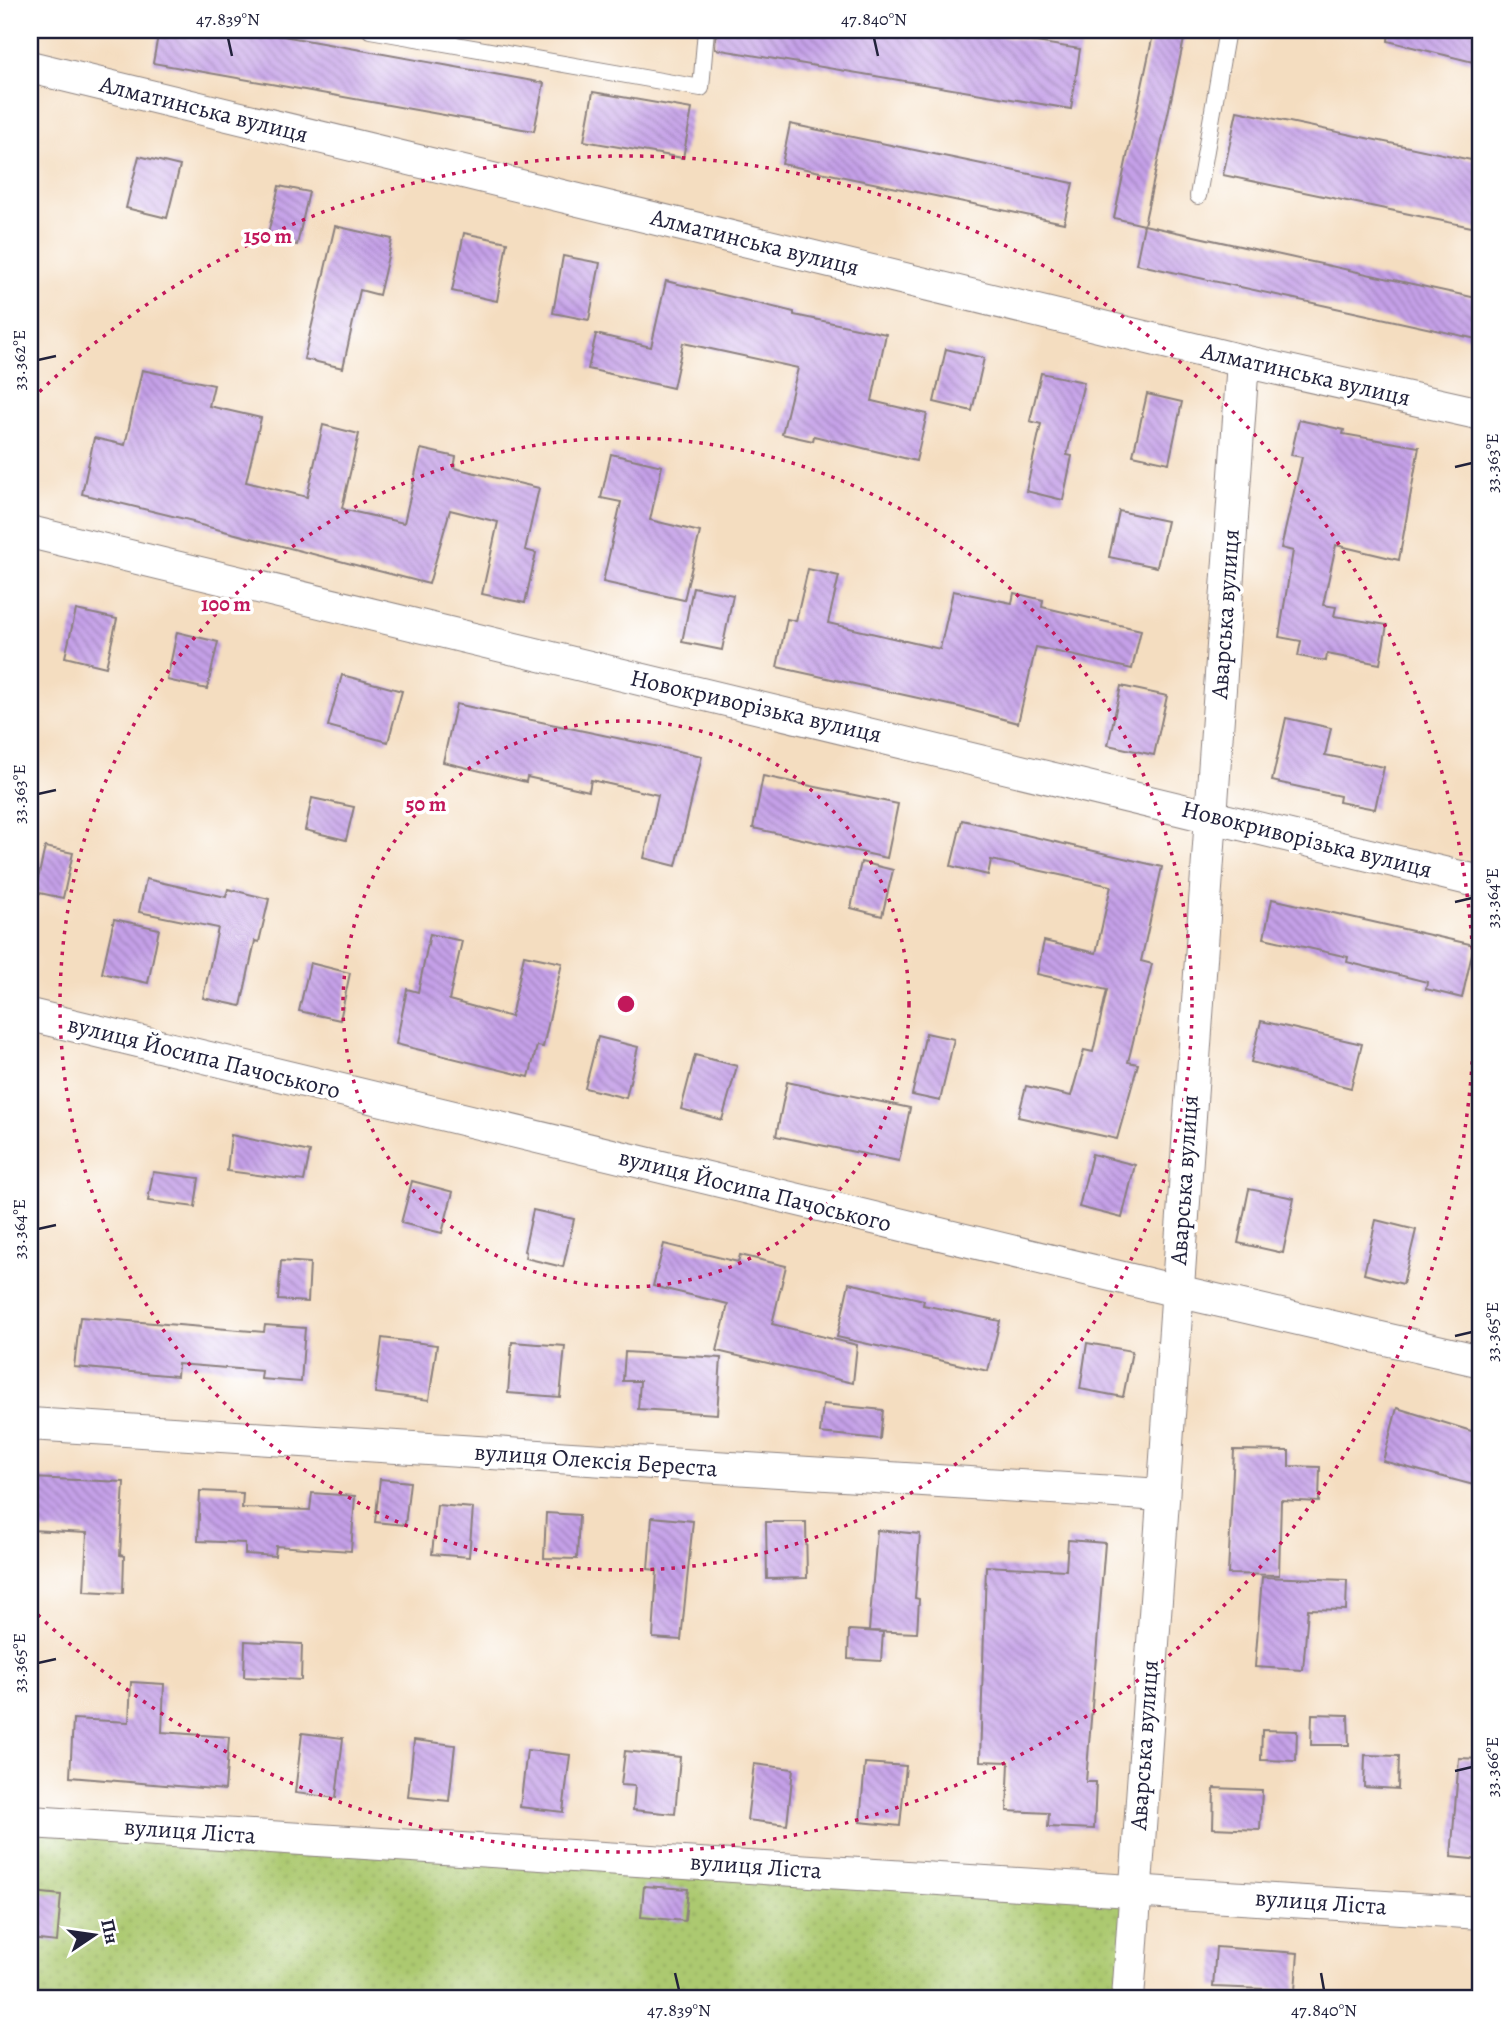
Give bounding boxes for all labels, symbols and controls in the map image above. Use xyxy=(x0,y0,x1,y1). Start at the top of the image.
text: 47.839°N xyxy=(196,7,260,31)
text: 47.840°N xyxy=(841,7,907,31)
street label: Алматинська вулиця xyxy=(96,67,312,150)
street label: Алматинська вулиця xyxy=(647,200,863,283)
text: 150 m xyxy=(244,222,293,250)
text: 33.362°E xyxy=(7,330,31,390)
street label: Алматинська вулиця xyxy=(1197,334,1414,414)
text: 33.363°E xyxy=(1480,433,1504,493)
street label: Аварська вулиця xyxy=(1203,528,1247,701)
text: 100 m xyxy=(201,590,251,618)
street label: Новокриворізька вулиця xyxy=(627,661,885,751)
text: 33.363°E xyxy=(7,764,31,824)
text: 50 m xyxy=(406,790,447,818)
street label: Новокриворізька вулиця xyxy=(1178,792,1436,886)
text: 33.364°E xyxy=(1480,868,1504,928)
centre of rings xyxy=(614,992,638,1016)
street label: вулиця Йосипа Пачоського xyxy=(64,1008,344,1106)
street label: Аварська вулиця xyxy=(1162,1094,1206,1267)
street label: вулиця Йосипа Пачоського xyxy=(615,1141,895,1239)
text: 33.364°E xyxy=(7,1199,31,1259)
text: 33.365°E xyxy=(1480,1302,1504,1362)
street label: вулиця Олексія Береста xyxy=(473,1436,719,1484)
text: 33.365°E xyxy=(7,1633,31,1693)
street label: Аварська вулиця xyxy=(1122,1659,1166,1832)
text: 33.366°E xyxy=(1480,1737,1504,1797)
street label: вулиця Ліста xyxy=(123,1810,257,1852)
street label: вулиця Ліста xyxy=(689,1845,823,1887)
street label: вулиця Ліста xyxy=(1254,1881,1388,1923)
north arrow xyxy=(60,1899,130,1969)
text: Пн xyxy=(94,1916,125,1946)
text: 47.839°N xyxy=(647,1998,711,2022)
text: 47.840°N xyxy=(1291,1998,1357,2022)

